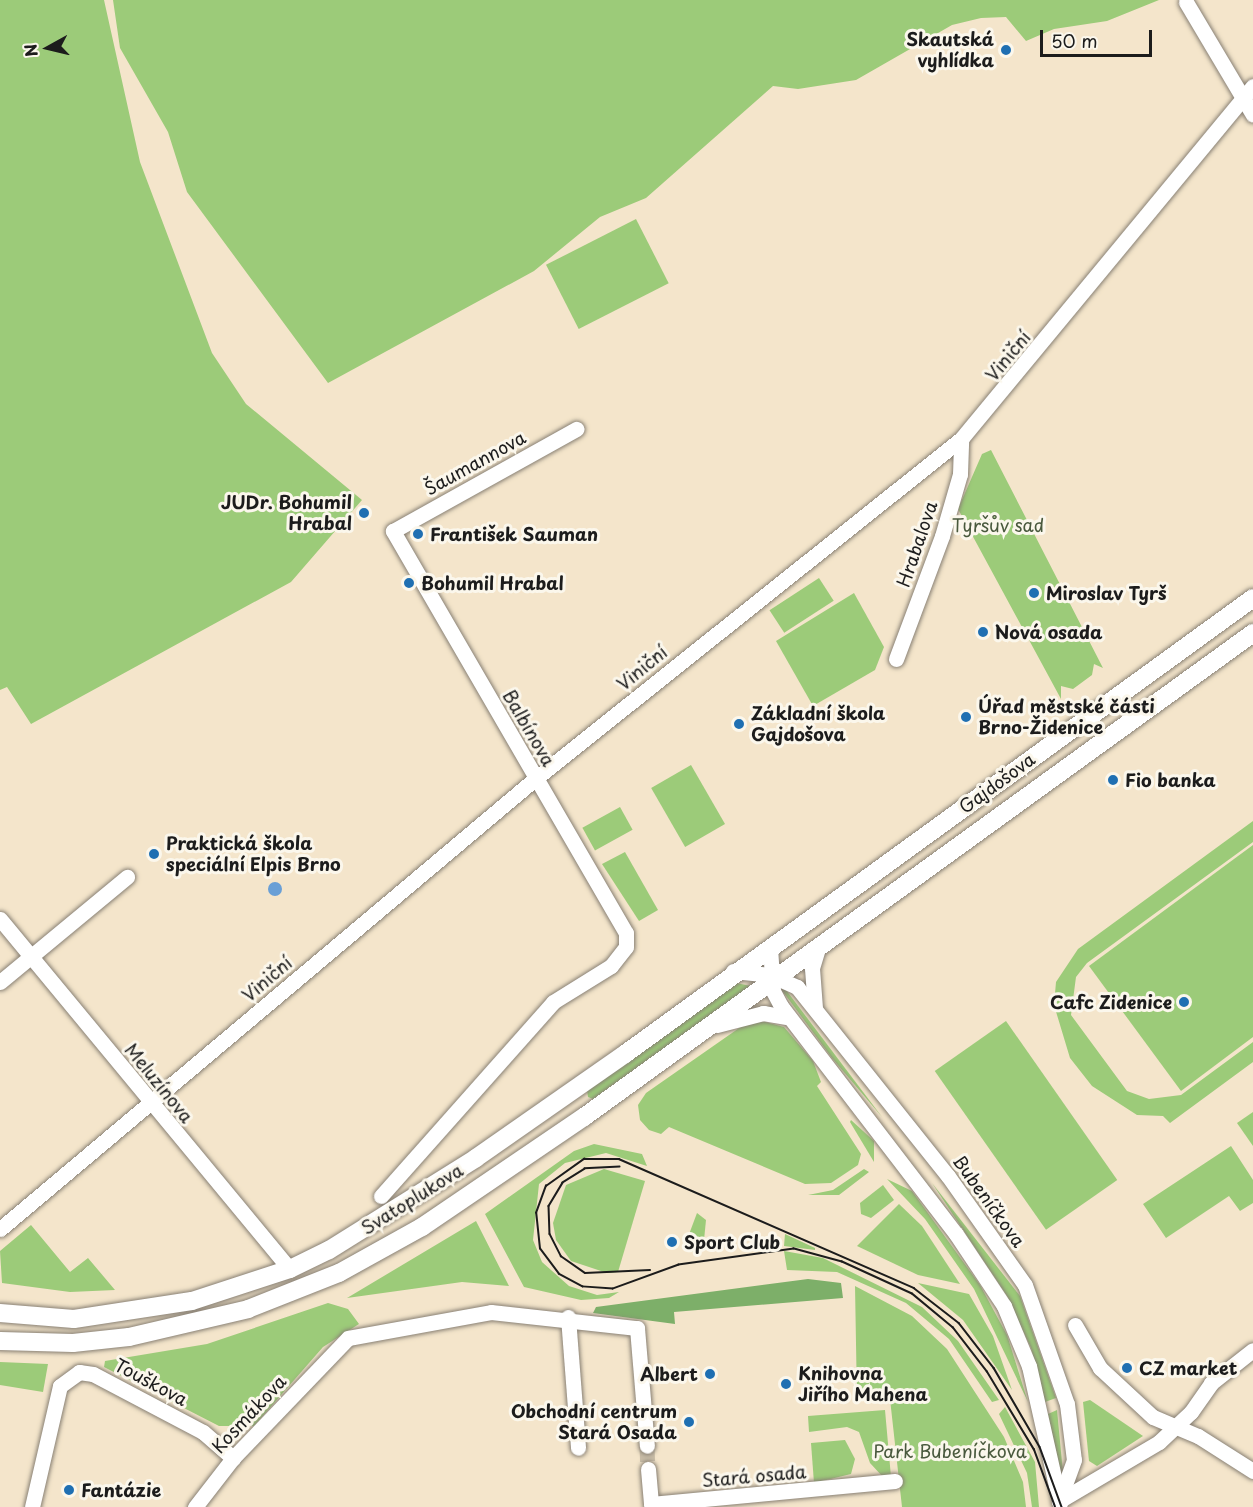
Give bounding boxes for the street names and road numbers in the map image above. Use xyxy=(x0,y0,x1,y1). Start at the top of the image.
street label: Viniční xyxy=(981,327,1035,385)
street label: Šaumannova xyxy=(421,426,529,500)
street label: Hrabalova xyxy=(892,498,942,590)
street label: Viniční xyxy=(612,641,672,695)
street label: Balbínova xyxy=(498,686,560,770)
street label: Gajdošova xyxy=(955,748,1039,818)
street label: Viniční xyxy=(238,952,296,1006)
street label: Meluzínova xyxy=(120,1039,198,1127)
street label: Bubeníčkova xyxy=(948,1151,1030,1251)
street label: Svatoplukova xyxy=(357,1159,467,1239)
street label: Touškova xyxy=(111,1354,191,1410)
street label: Kosmákova xyxy=(207,1371,291,1457)
street label: Stará osada xyxy=(701,1461,807,1491)

